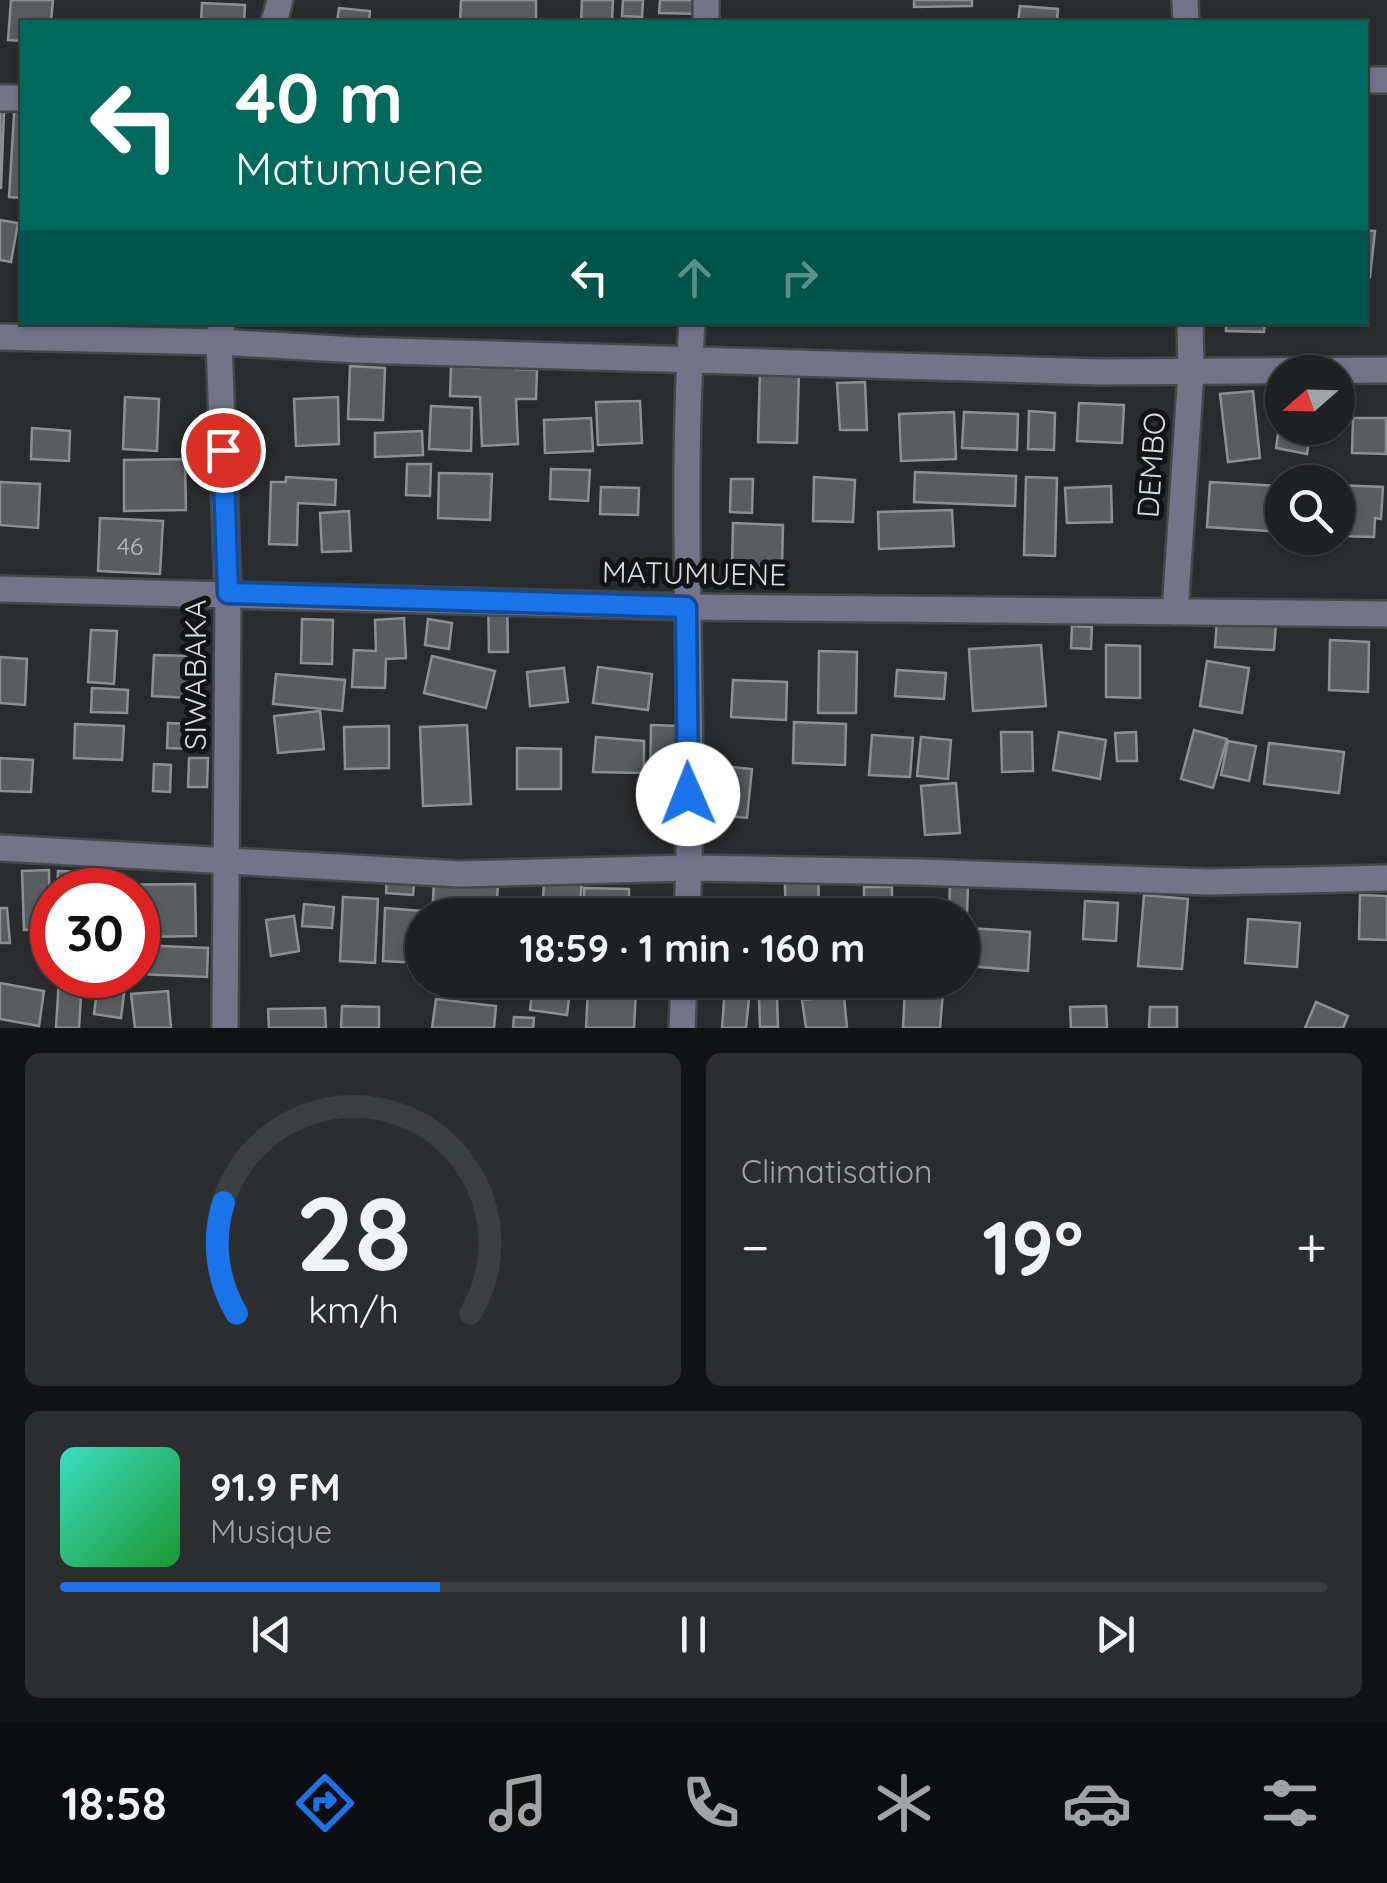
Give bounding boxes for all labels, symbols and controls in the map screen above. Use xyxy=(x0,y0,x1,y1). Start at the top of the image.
text: 40 m xyxy=(235,53,403,141)
icon: left xyxy=(70,60,200,190)
text: Matumuene xyxy=(235,140,484,196)
icon: left xyxy=(562,250,617,305)
icon: ahead xyxy=(667,250,722,305)
icon: right xyxy=(772,250,827,305)
north arrow xyxy=(1265,355,1355,445)
map controls xyxy=(1265,355,1355,555)
pin xyxy=(181,408,266,493)
street label: DEMBO xyxy=(1128,411,1174,519)
icon: arrive xyxy=(196,423,251,478)
button: search xyxy=(1265,465,1355,555)
house number: 46 xyxy=(117,530,143,561)
street label: MATUMUENE xyxy=(602,552,787,594)
street label: SIWABAKA xyxy=(176,600,214,750)
position arrow xyxy=(636,742,740,846)
speed limit sign: 30 xyxy=(30,868,160,998)
text: 18:59 · 1 min · 160 m xyxy=(520,924,865,972)
text: Climatisation xyxy=(741,1151,933,1191)
text: 28 xyxy=(295,1167,411,1297)
text: 19° xyxy=(982,1200,1083,1294)
text: − xyxy=(741,1212,770,1281)
text: + xyxy=(1296,1212,1327,1281)
text: km/h xyxy=(308,1287,398,1332)
text: 91.9 FM xyxy=(210,1463,341,1511)
text: Musique xyxy=(210,1511,332,1551)
icon: previous xyxy=(244,1607,299,1662)
icon: pause xyxy=(666,1607,721,1662)
icon: next xyxy=(1088,1607,1143,1662)
icon: directions xyxy=(290,1768,360,1838)
icon: music xyxy=(483,1768,553,1838)
icon: phone xyxy=(676,1768,746,1838)
icon: climate xyxy=(869,1768,939,1838)
icon: car xyxy=(1062,1768,1132,1838)
icon: filters xyxy=(1255,1768,1325,1838)
text: 18:58 xyxy=(62,1775,167,1831)

